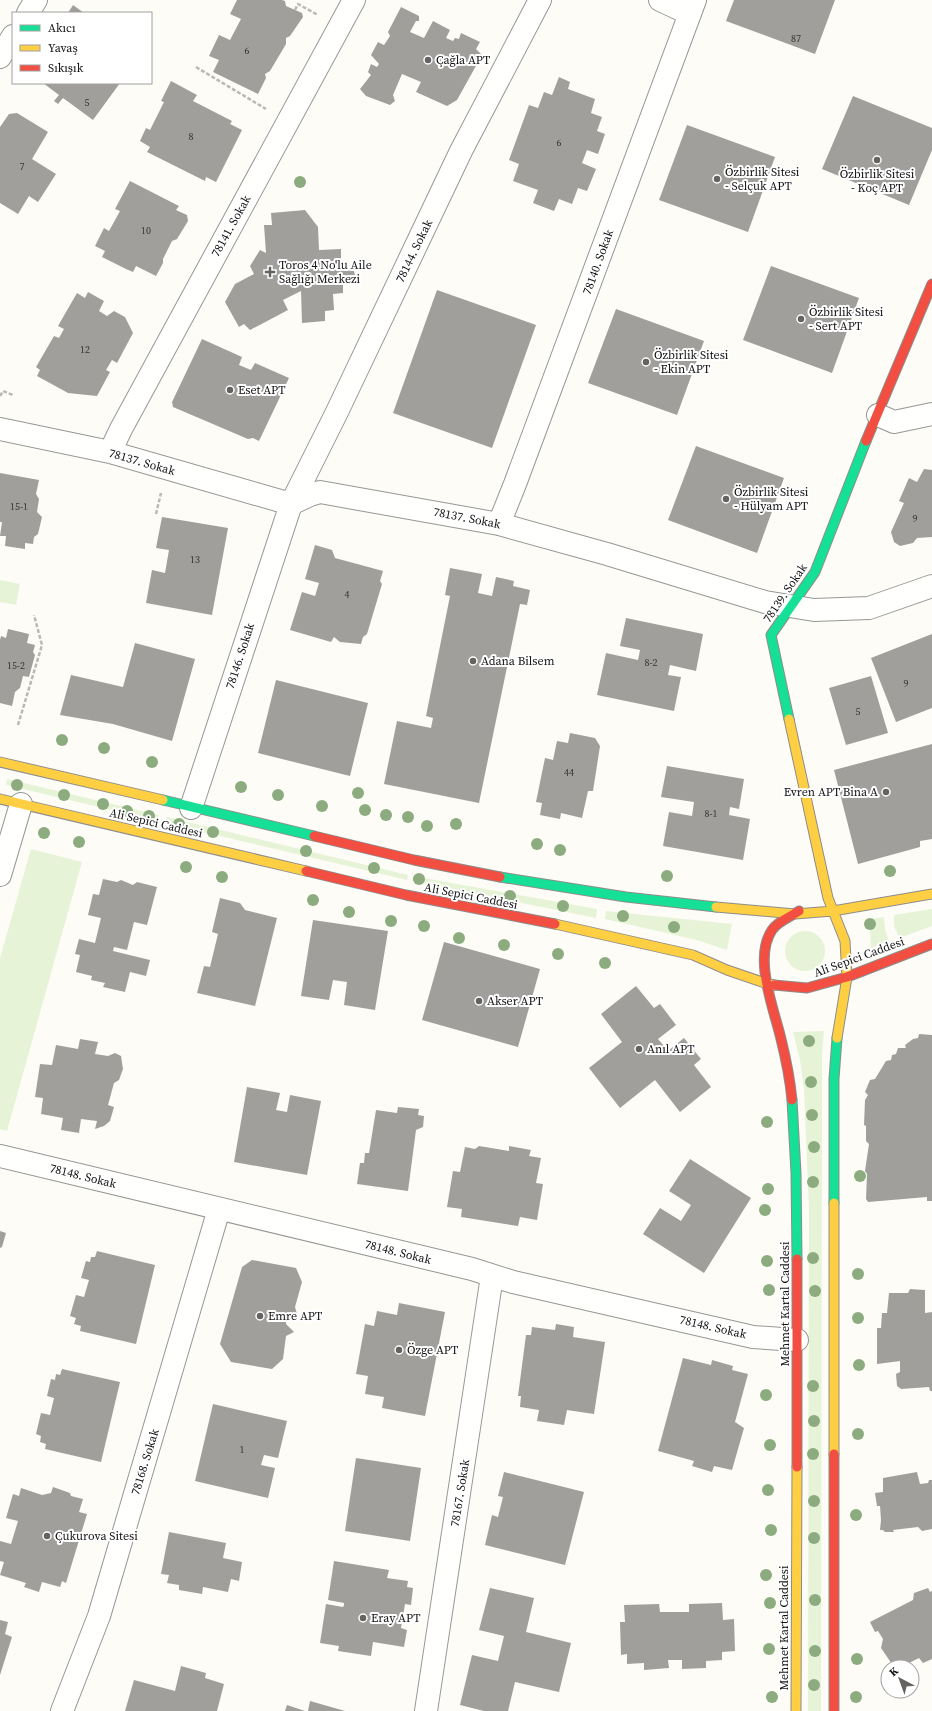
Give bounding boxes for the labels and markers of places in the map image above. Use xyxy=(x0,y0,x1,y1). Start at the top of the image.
place label: Çağla APT xyxy=(436,52,491,68)
marker: Çağla APT xyxy=(423,55,433,65)
marker: Özbirlik Sitesi - Koç APT xyxy=(872,155,882,165)
place label: Özbirlik Sitesi - Selçuk APT xyxy=(725,164,800,194)
place label: Özbirlik Sitesi - Koç APT xyxy=(840,166,915,196)
marker: Özbirlik Sitesi - Selçuk APT xyxy=(712,174,722,184)
place label: Toros 4 No'lu Aile Sağlığı Merkezi xyxy=(279,257,372,287)
marker: Toros 4 No'lu Aile Sağlığı Merkezi xyxy=(264,266,276,278)
place label: Özbirlik Sitesi - Sert APT xyxy=(809,304,884,334)
marker: Özbirlik Sitesi - Sert APT xyxy=(796,314,806,324)
place label: Özbirlik Sitesi - Ekin APT xyxy=(654,347,729,377)
marker: Özbirlik Sitesi - Ekin APT xyxy=(641,357,651,367)
place label: Eset APT xyxy=(238,382,286,398)
marker: Eset APT xyxy=(225,385,235,395)
place label: Özbirlik Sitesi - Hülyam APT xyxy=(734,484,809,514)
marker: Özbirlik Sitesi - Hülyam APT xyxy=(721,494,731,504)
place label: Adana Bilsem xyxy=(481,653,555,669)
marker: Adana Bilsem xyxy=(468,656,478,666)
place label: Evren APT Bina A xyxy=(784,784,878,800)
marker: Evren APT Bina A xyxy=(881,787,891,797)
place label: Akser APT xyxy=(487,993,544,1009)
marker: Akser APT xyxy=(474,996,484,1006)
place label: Anıl APT xyxy=(647,1041,695,1057)
marker: Anıl APT xyxy=(634,1044,644,1054)
place label: Emre APT xyxy=(268,1308,323,1324)
marker: Emre APT xyxy=(255,1311,265,1321)
place label: Özge APT xyxy=(407,1342,459,1358)
marker: Özge APT xyxy=(394,1345,404,1355)
place label: Çukurova Sitesi xyxy=(55,1528,138,1544)
marker: Çukurova Sitesi xyxy=(42,1531,52,1541)
place label: Eray APT xyxy=(371,1610,421,1626)
marker: Eray APT xyxy=(358,1613,368,1623)

